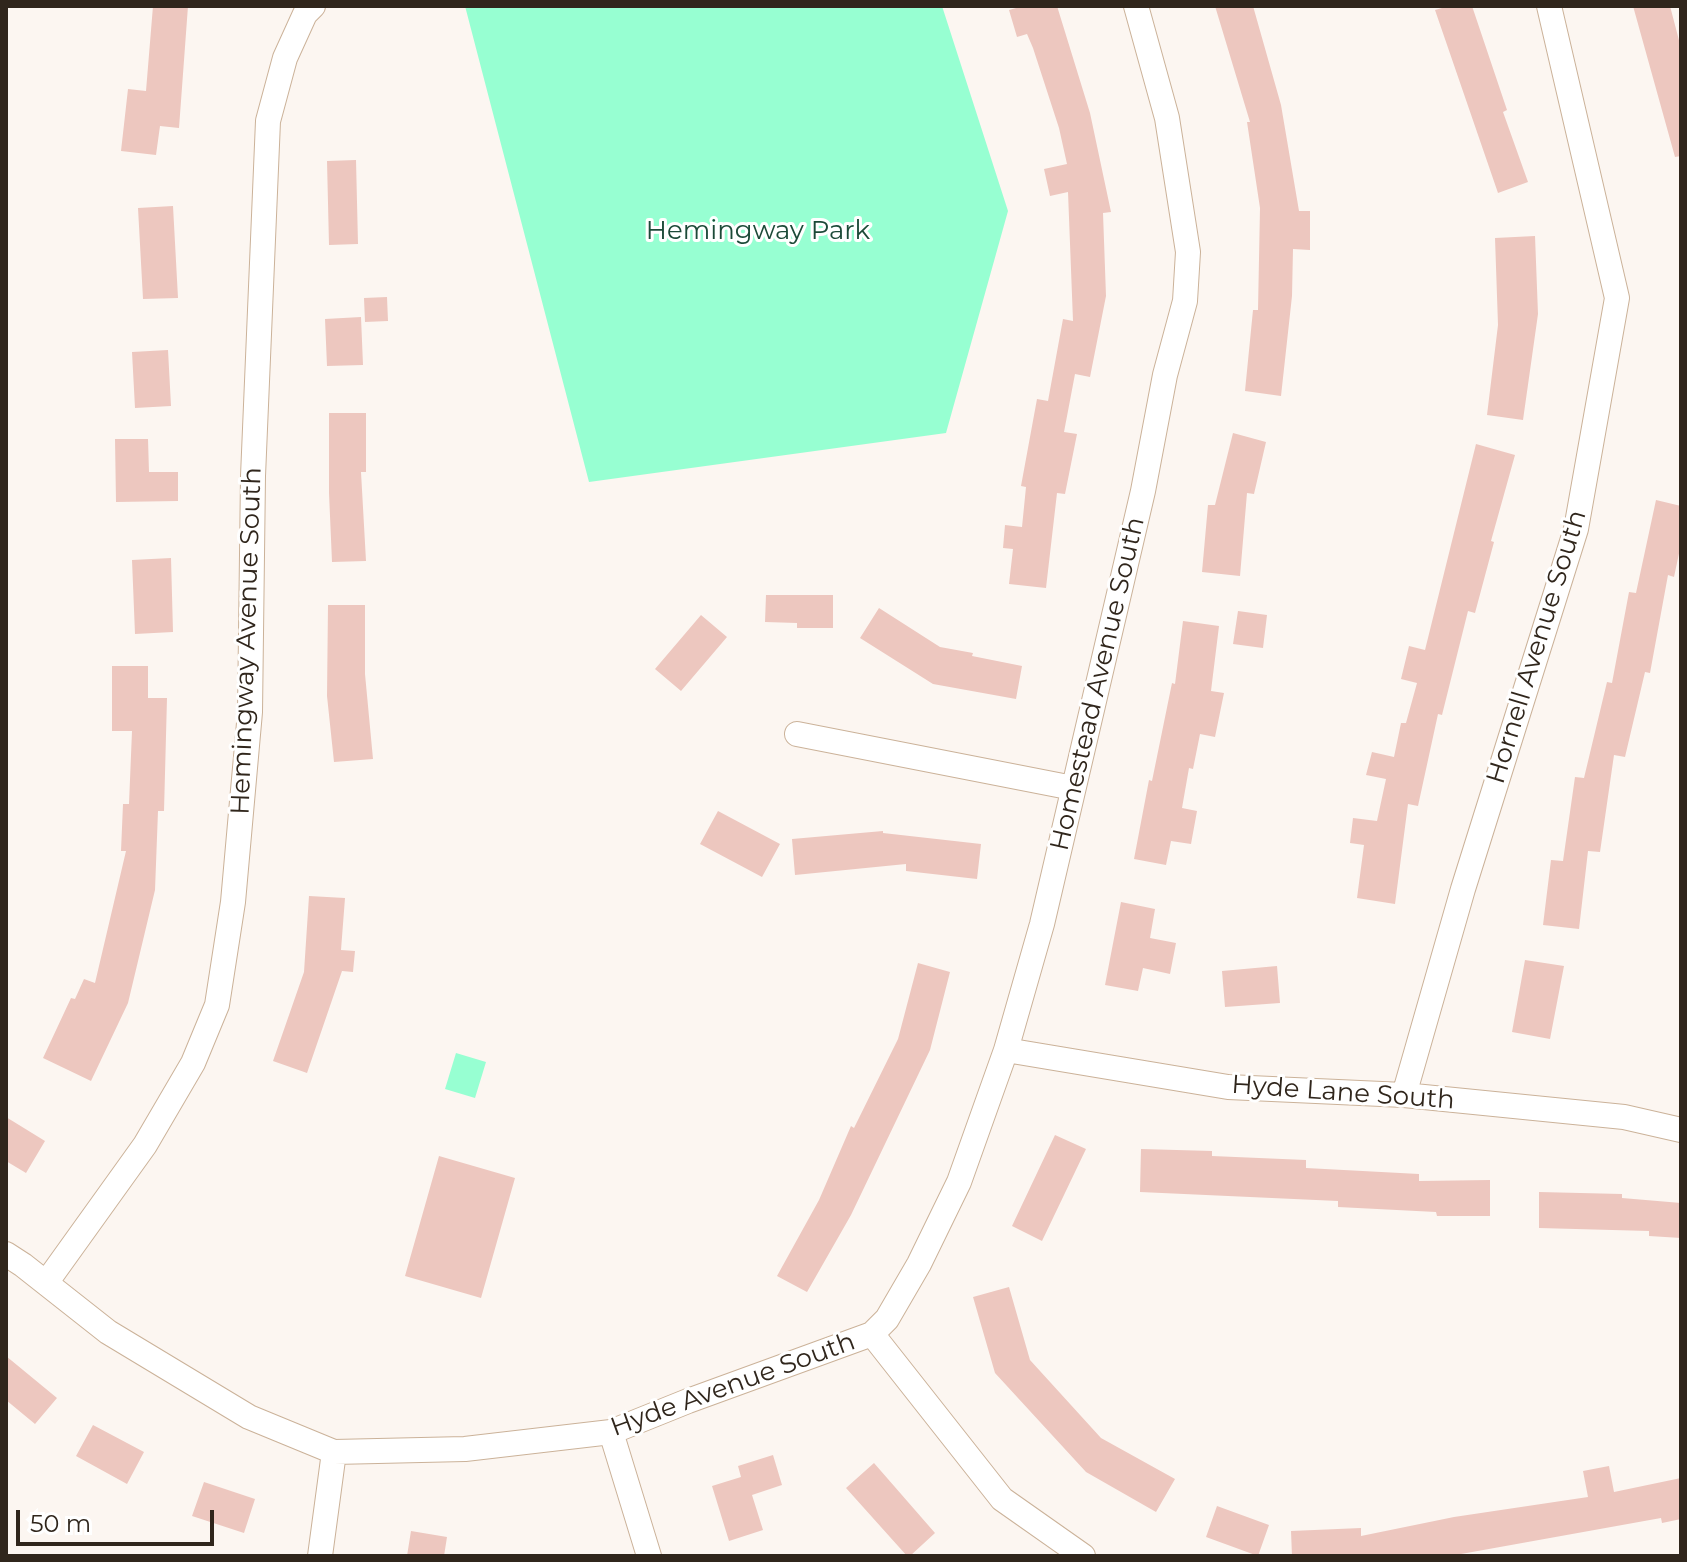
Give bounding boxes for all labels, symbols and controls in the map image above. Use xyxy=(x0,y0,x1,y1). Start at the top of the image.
park label: Hemingway Park xyxy=(646,215,870,247)
street label: Hemingway Avenue South xyxy=(225,467,269,815)
street label: Hornell Avenue South xyxy=(1480,506,1594,788)
street label: Homestead Avenue South xyxy=(1044,514,1152,854)
street label: Hyde Lane South xyxy=(1230,1070,1456,1116)
street label: Hyde Avenue South xyxy=(607,1326,859,1444)
scale bar xyxy=(20,1494,218,1544)
text: 50 m xyxy=(30,1509,91,1538)

